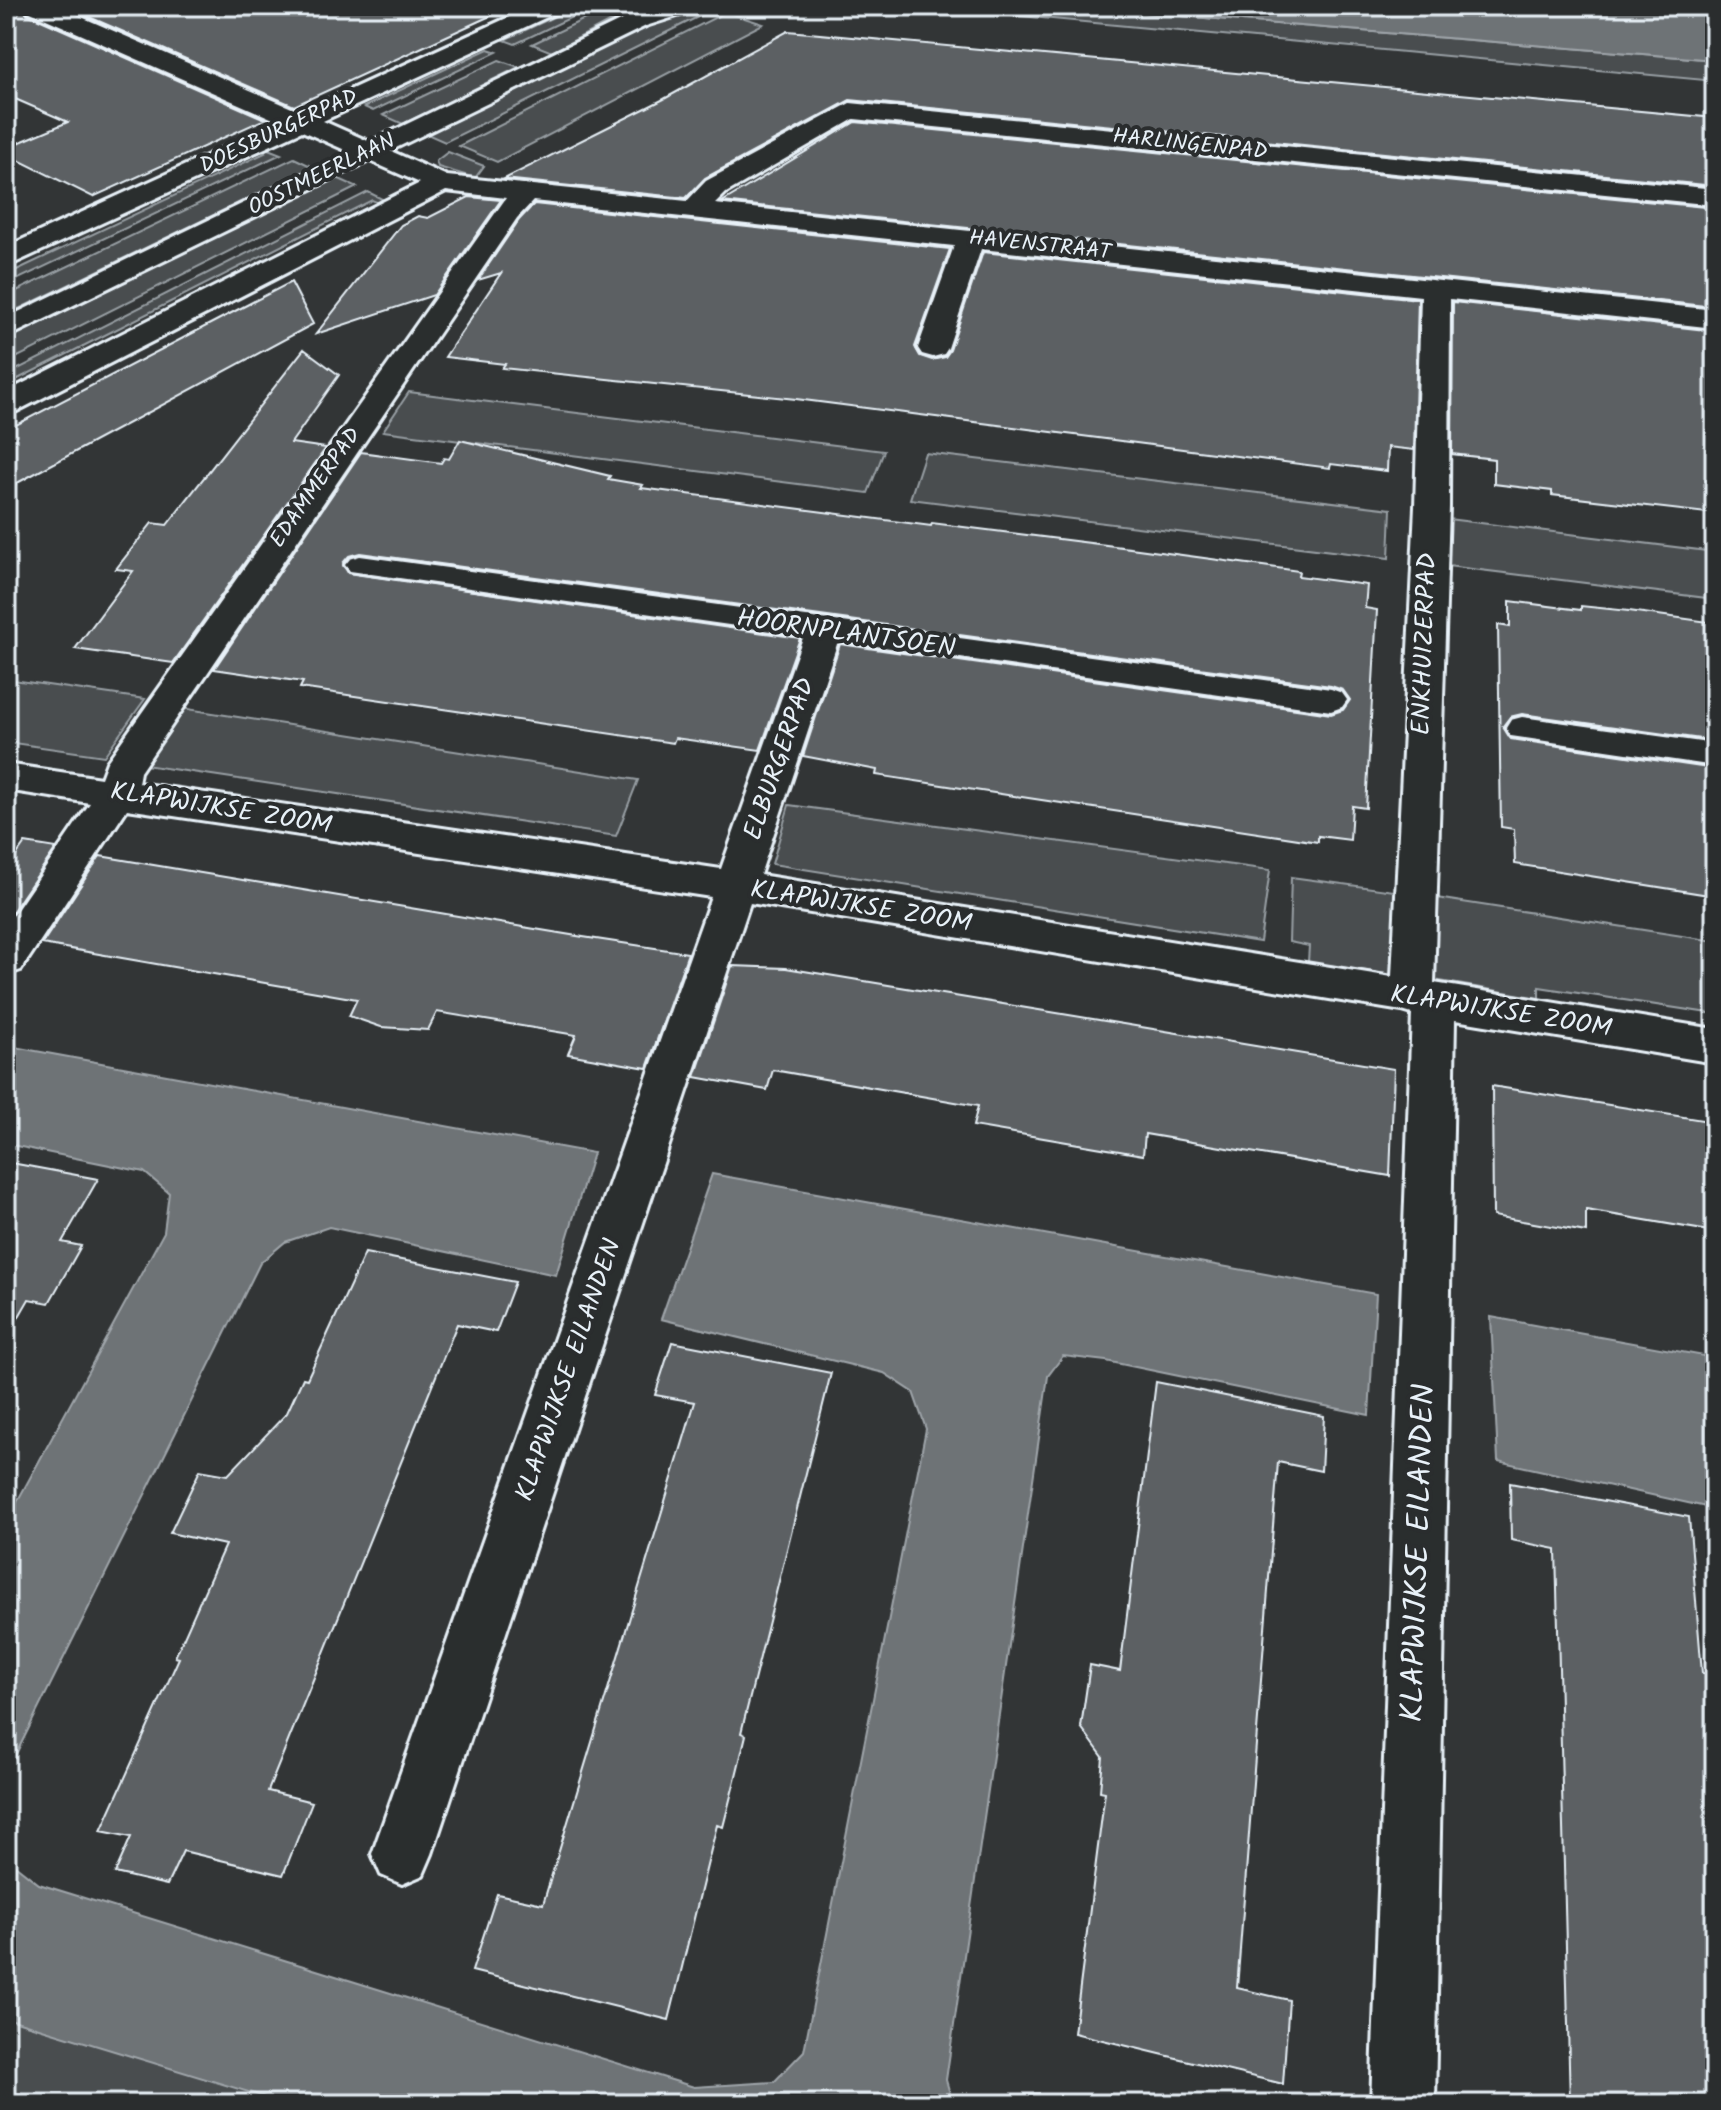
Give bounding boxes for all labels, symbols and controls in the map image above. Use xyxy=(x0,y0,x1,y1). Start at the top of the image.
street label: DOESBURGERPAD xyxy=(194,80,364,184)
street label: HARLINGENPAD xyxy=(1111,119,1269,171)
street label: OOSTMEERLAAN xyxy=(242,124,402,226)
street label: HAVENSTRAAT xyxy=(967,221,1115,271)
street label: EDAMMERPAD xyxy=(261,420,371,556)
street label: ENKHUIZERPAD xyxy=(1401,552,1449,736)
street label: HOORNPLANTSOEN xyxy=(734,598,958,670)
street label: ELBURGERPAD xyxy=(733,672,827,846)
street label: KLAPWIJKSE ZOOM xyxy=(107,771,335,847)
street label: KLAPWIJKSE ZOOM xyxy=(747,869,975,945)
street label: KLAPWIJKSE ZOOM xyxy=(1387,974,1615,1050)
street label: KLAPWIJKSE EILANDEN xyxy=(504,1233,634,1507)
street label: KLAPWIJKSE EILANDEN xyxy=(1388,1383,1450,1723)

